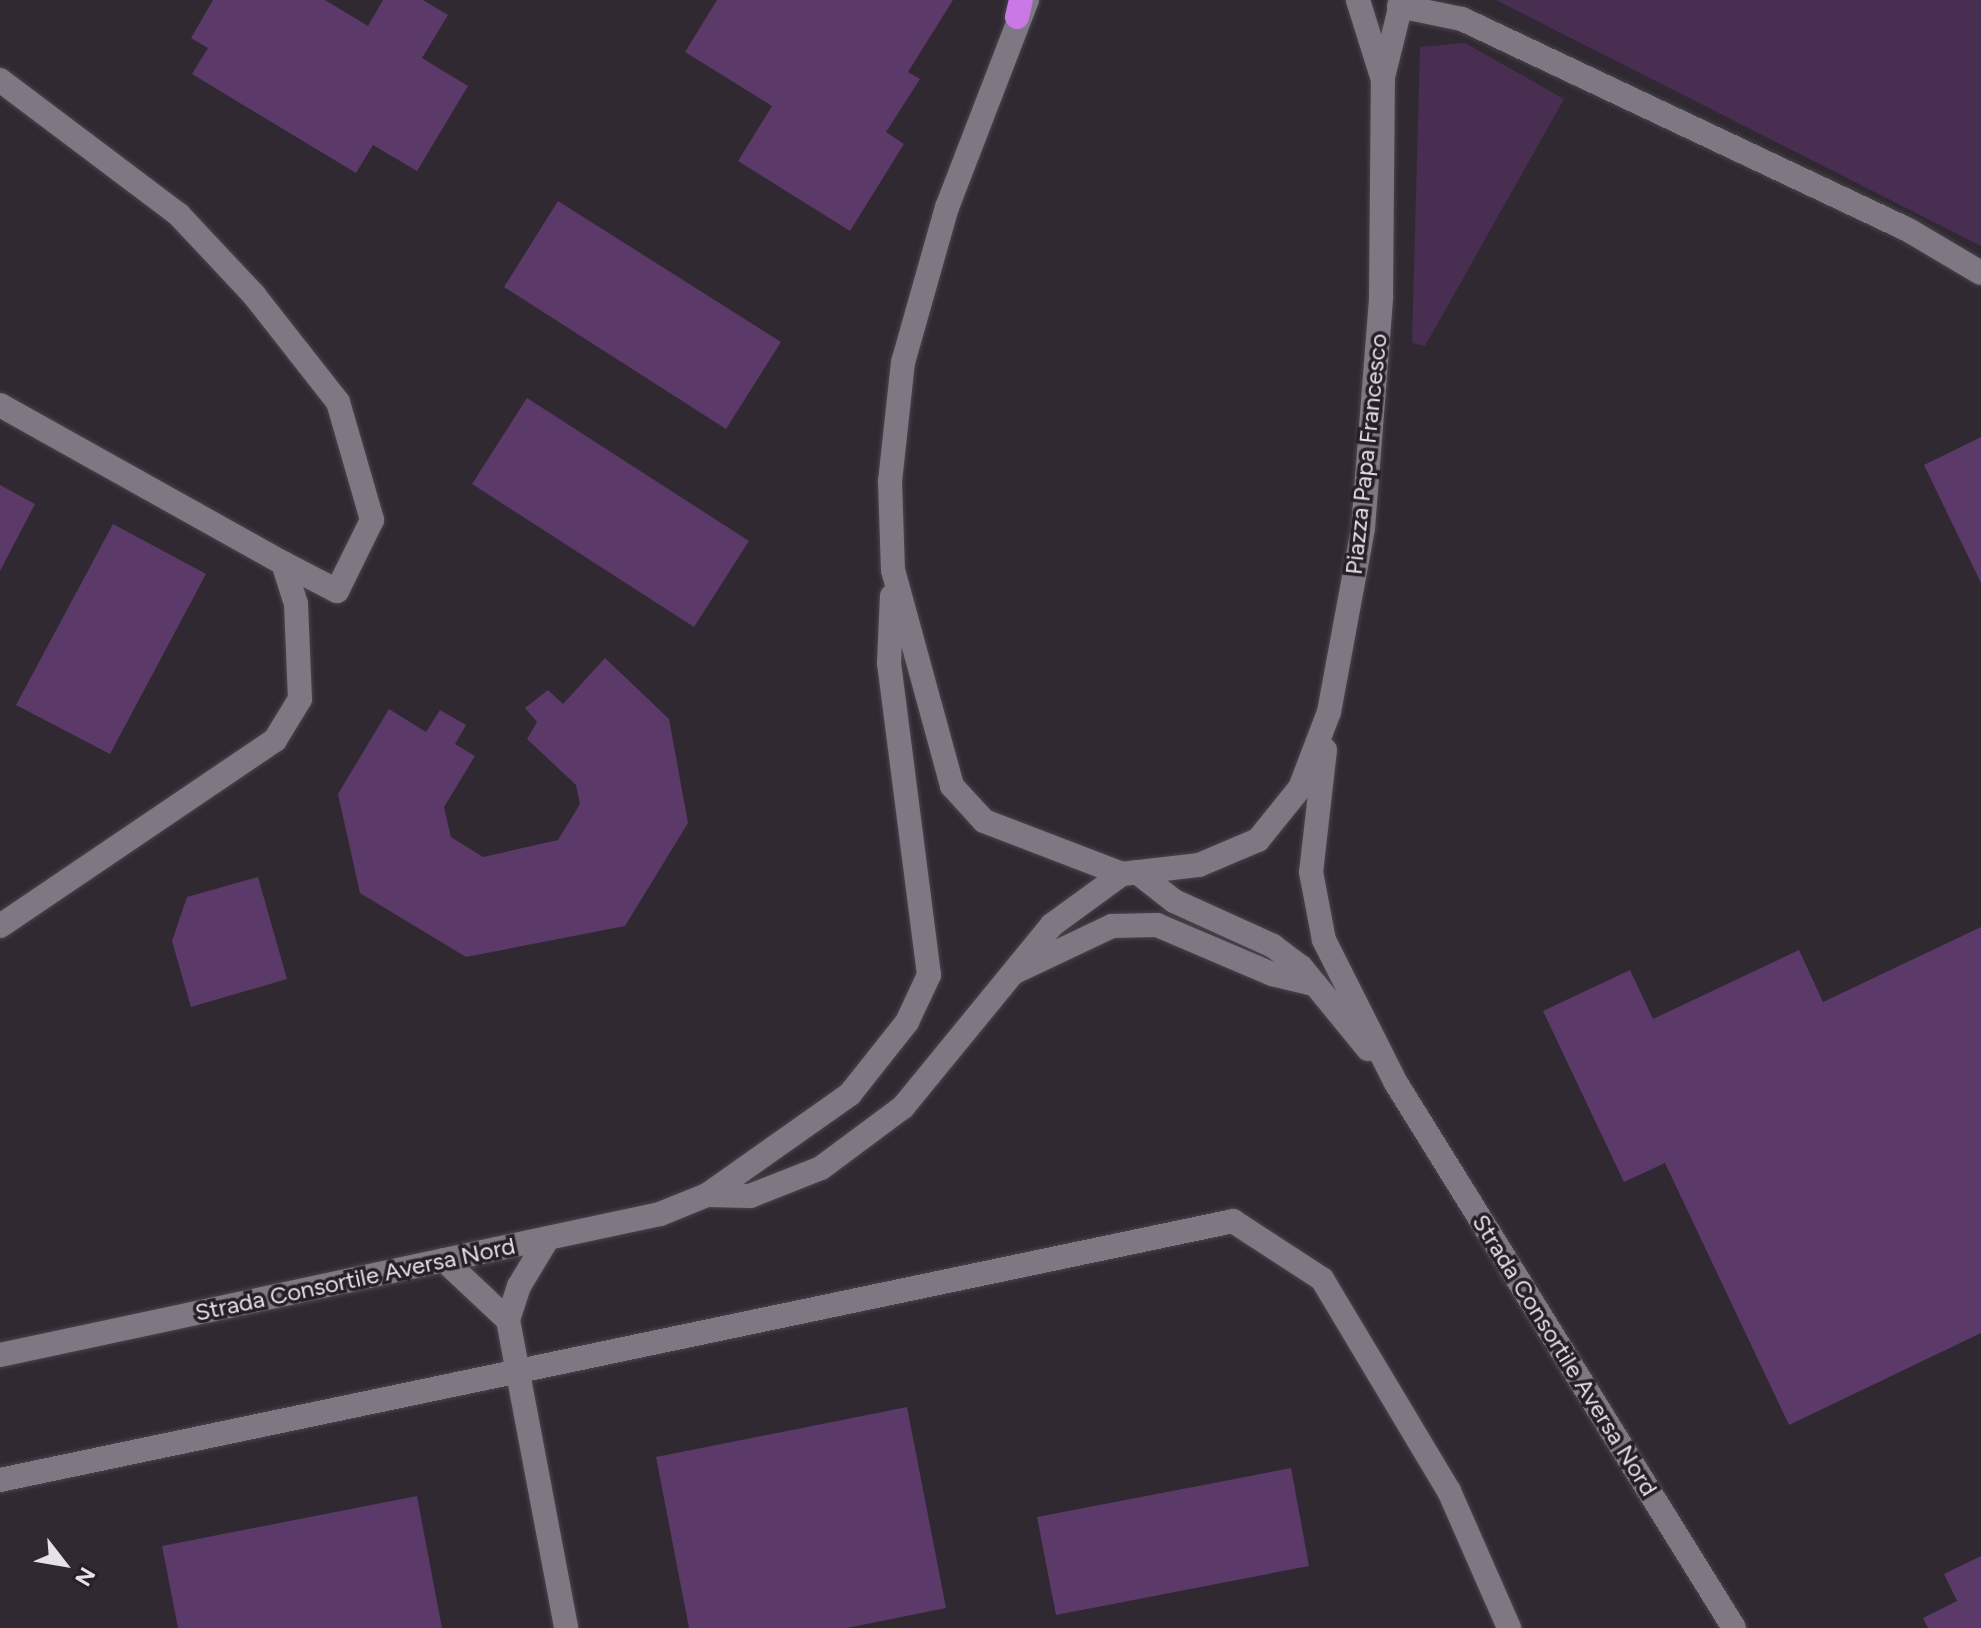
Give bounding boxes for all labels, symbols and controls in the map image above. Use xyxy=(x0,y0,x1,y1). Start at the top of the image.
street label: Piazza Papa Francesco xyxy=(1339,332,1393,576)
street label: Strada Consortile Aversa Nord xyxy=(1466,1209,1664,1501)
street label: Strada Consortile Aversa Nord xyxy=(192,1231,518,1327)
north arrow xyxy=(24,1524,104,1604)
text: N xyxy=(69,1562,101,1591)

